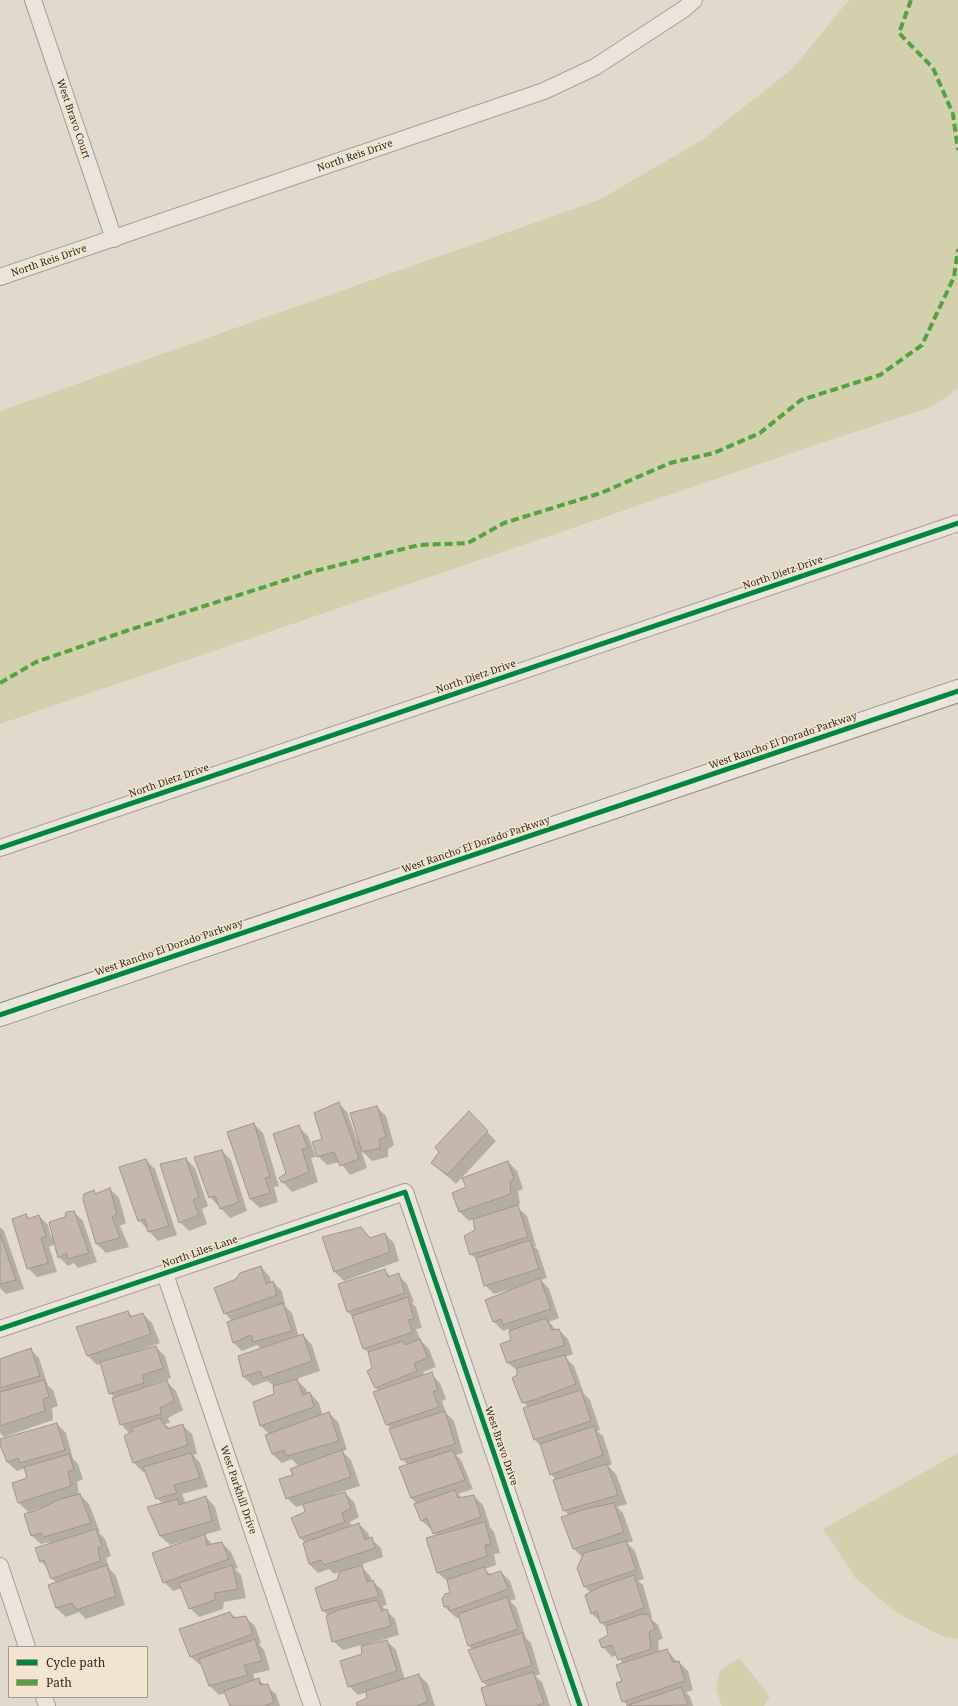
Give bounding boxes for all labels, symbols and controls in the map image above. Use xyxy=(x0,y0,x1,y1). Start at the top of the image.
street label: West Bravo Court xyxy=(54,78,92,160)
street label: North Reis Drive xyxy=(316,137,394,175)
street label: North Reis Drive xyxy=(10,242,88,280)
street label: North Dietz Drive xyxy=(741,554,825,592)
street label: North Dietz Drive xyxy=(434,658,518,696)
street label: West Rancho El Dorado Parkway xyxy=(707,710,859,772)
street label: North Dietz Drive xyxy=(127,762,211,800)
street label: West Rancho El Dorado Parkway xyxy=(400,814,552,876)
street label: West Rancho El Dorado Parkway xyxy=(93,917,245,979)
street label: North Liles Lane xyxy=(161,1233,239,1271)
street label: West Bravo Drive xyxy=(482,1405,520,1487)
street label: West Parkhill Drive xyxy=(217,1444,259,1536)
legend xyxy=(8,1646,148,1698)
text: Cycle path xyxy=(46,1654,105,1671)
text: Path xyxy=(46,1674,72,1691)

